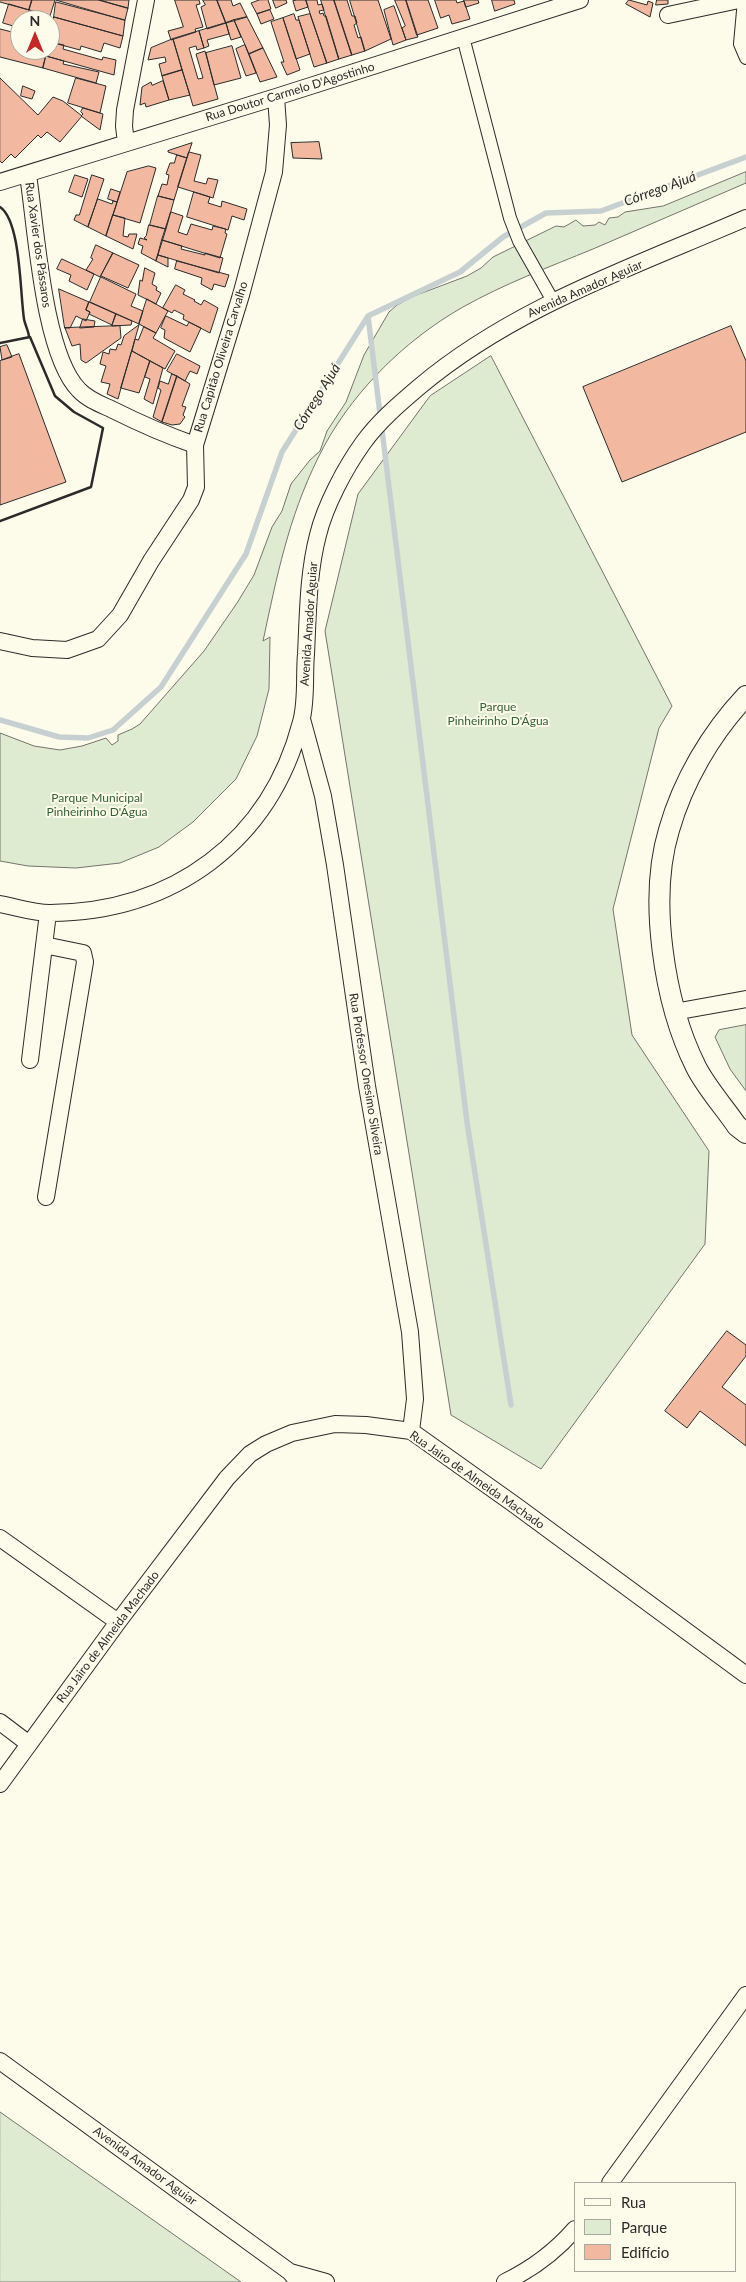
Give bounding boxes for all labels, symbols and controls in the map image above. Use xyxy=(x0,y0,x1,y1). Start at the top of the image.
north arrow xyxy=(10,10,60,60)
text: N xyxy=(30,12,40,29)
street label: Rua Doutor Carmelo D'Agostinho xyxy=(204,59,376,125)
water label: Córrego Ajuá xyxy=(622,168,698,210)
street label: Rua Xavier dos Pássaros xyxy=(22,181,54,309)
street label: Avenida Amador Aguiar xyxy=(525,257,645,321)
street label: Rua Capitão Oliveira Carvalho xyxy=(191,280,251,434)
water label: Córrego Ajuá xyxy=(290,361,344,433)
street label: Avenida Amador Aguiar xyxy=(297,561,321,687)
park label: Parque Pinheirinho D'Água xyxy=(447,700,549,728)
park label: Parque Municipal Pinheirinho D'Água xyxy=(46,791,148,819)
street label: Rua Professor Onesimo Silveira xyxy=(346,992,386,1156)
street label: Rua Jairo de Almeida Machado xyxy=(407,1428,547,1532)
street label: Rua Jairo de Almeida Machado xyxy=(54,1568,162,1706)
street label: Avenida Amador Aguiar xyxy=(90,2124,200,2208)
legend xyxy=(574,2182,736,2272)
text: Rua xyxy=(621,2193,646,2211)
text: Parque xyxy=(621,2218,667,2236)
text: Edifício xyxy=(621,2243,669,2261)

